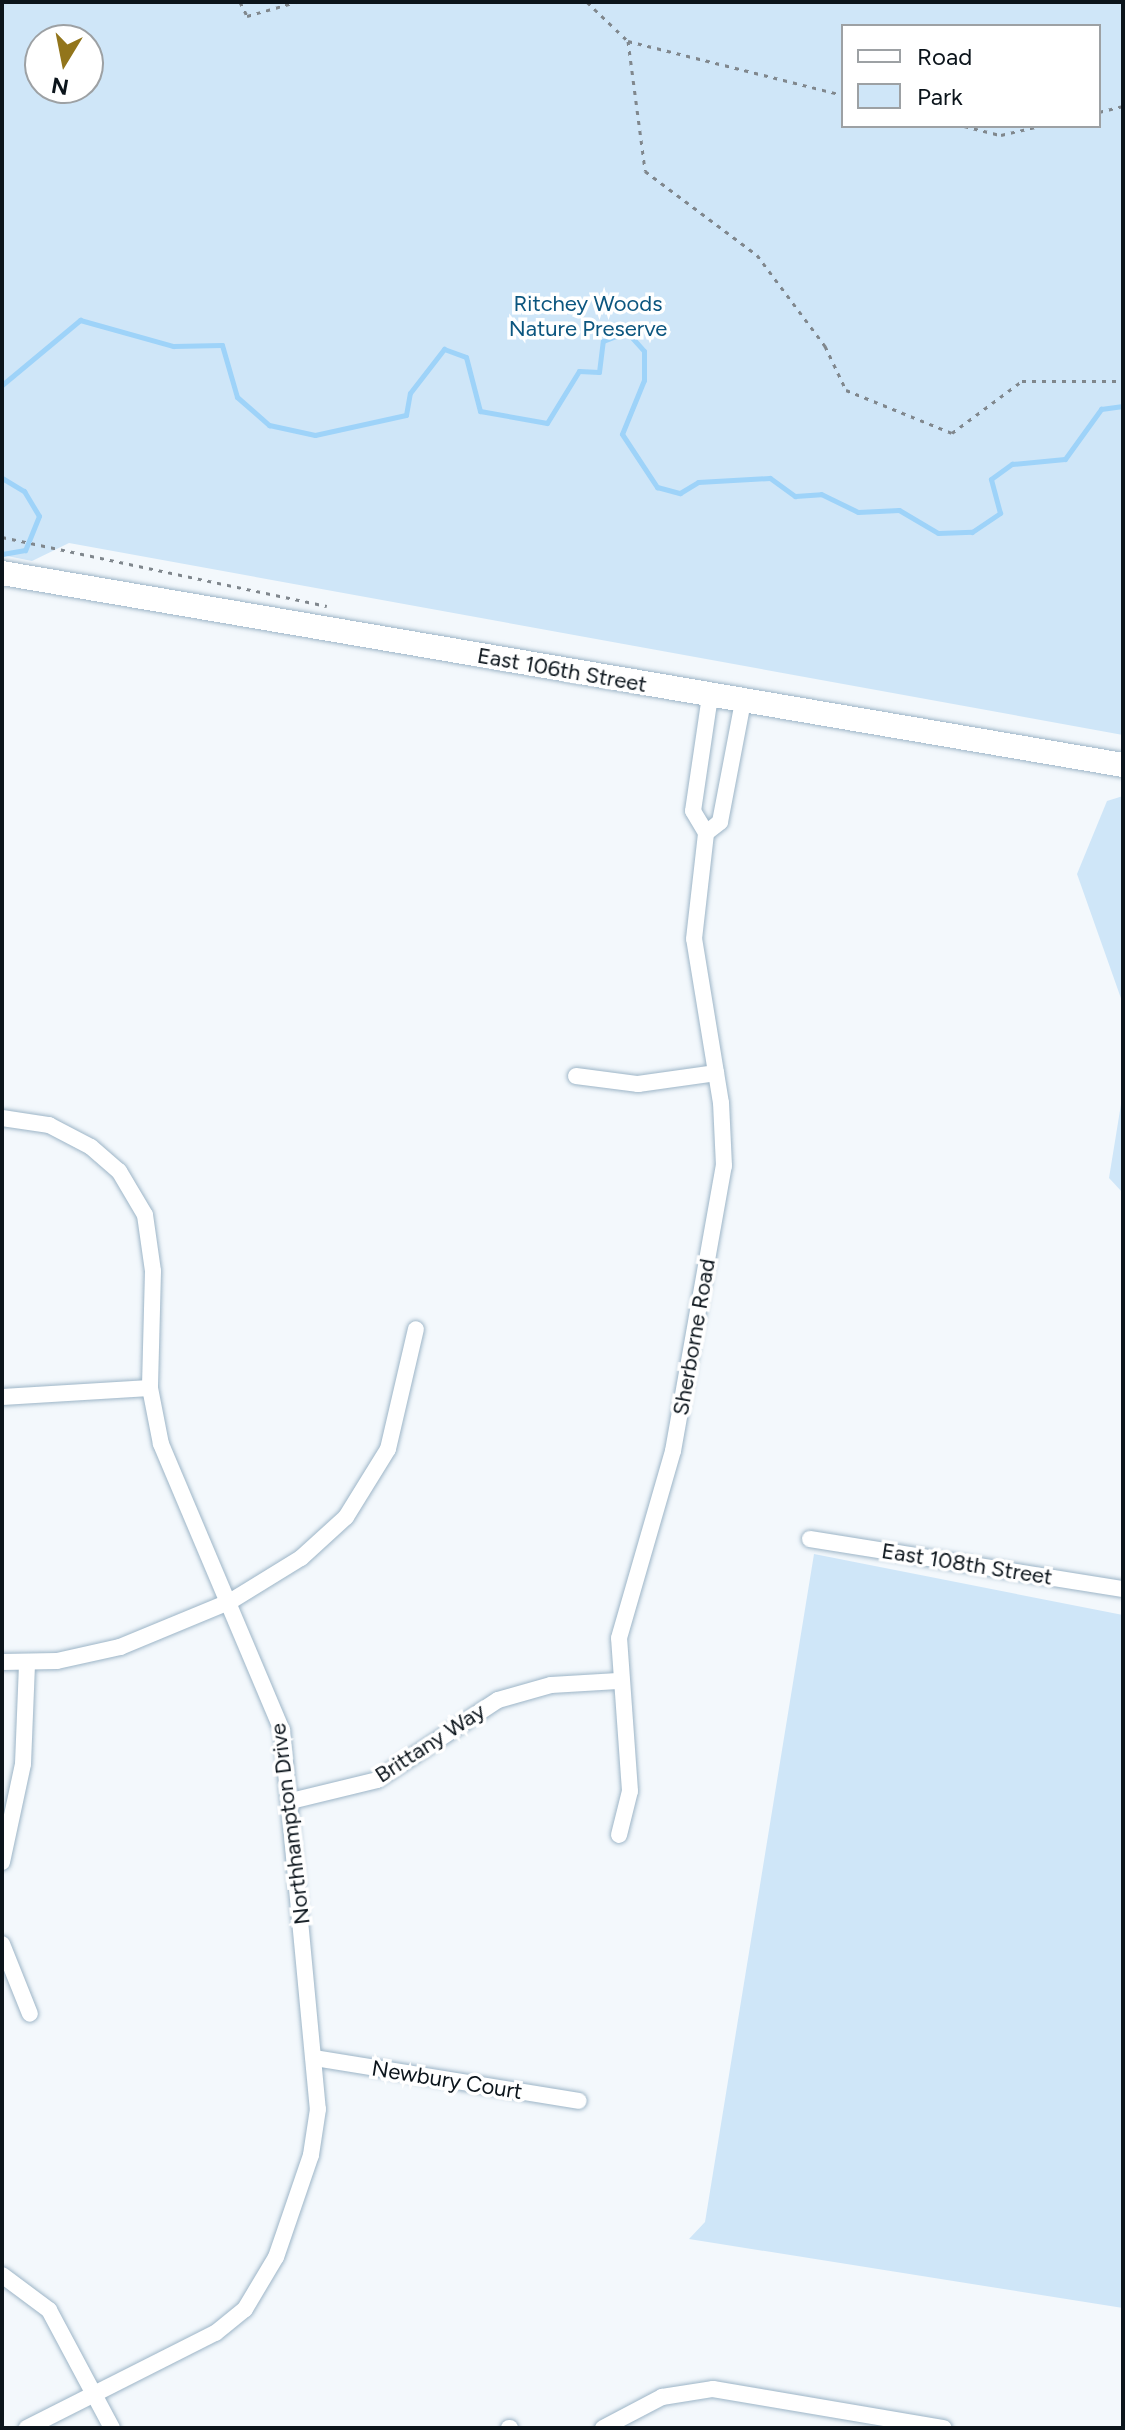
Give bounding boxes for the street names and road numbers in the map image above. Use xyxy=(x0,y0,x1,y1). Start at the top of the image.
street label: East 106th Street xyxy=(475,642,649,698)
street label: Sherborne Road xyxy=(667,1257,721,1417)
street label: East 108th Street xyxy=(880,1537,1054,1591)
street label: Brittany Way xyxy=(370,1698,490,1788)
street label: Northhampton Drive xyxy=(265,1722,315,1926)
street label: Newbury Court xyxy=(370,2055,524,2105)

